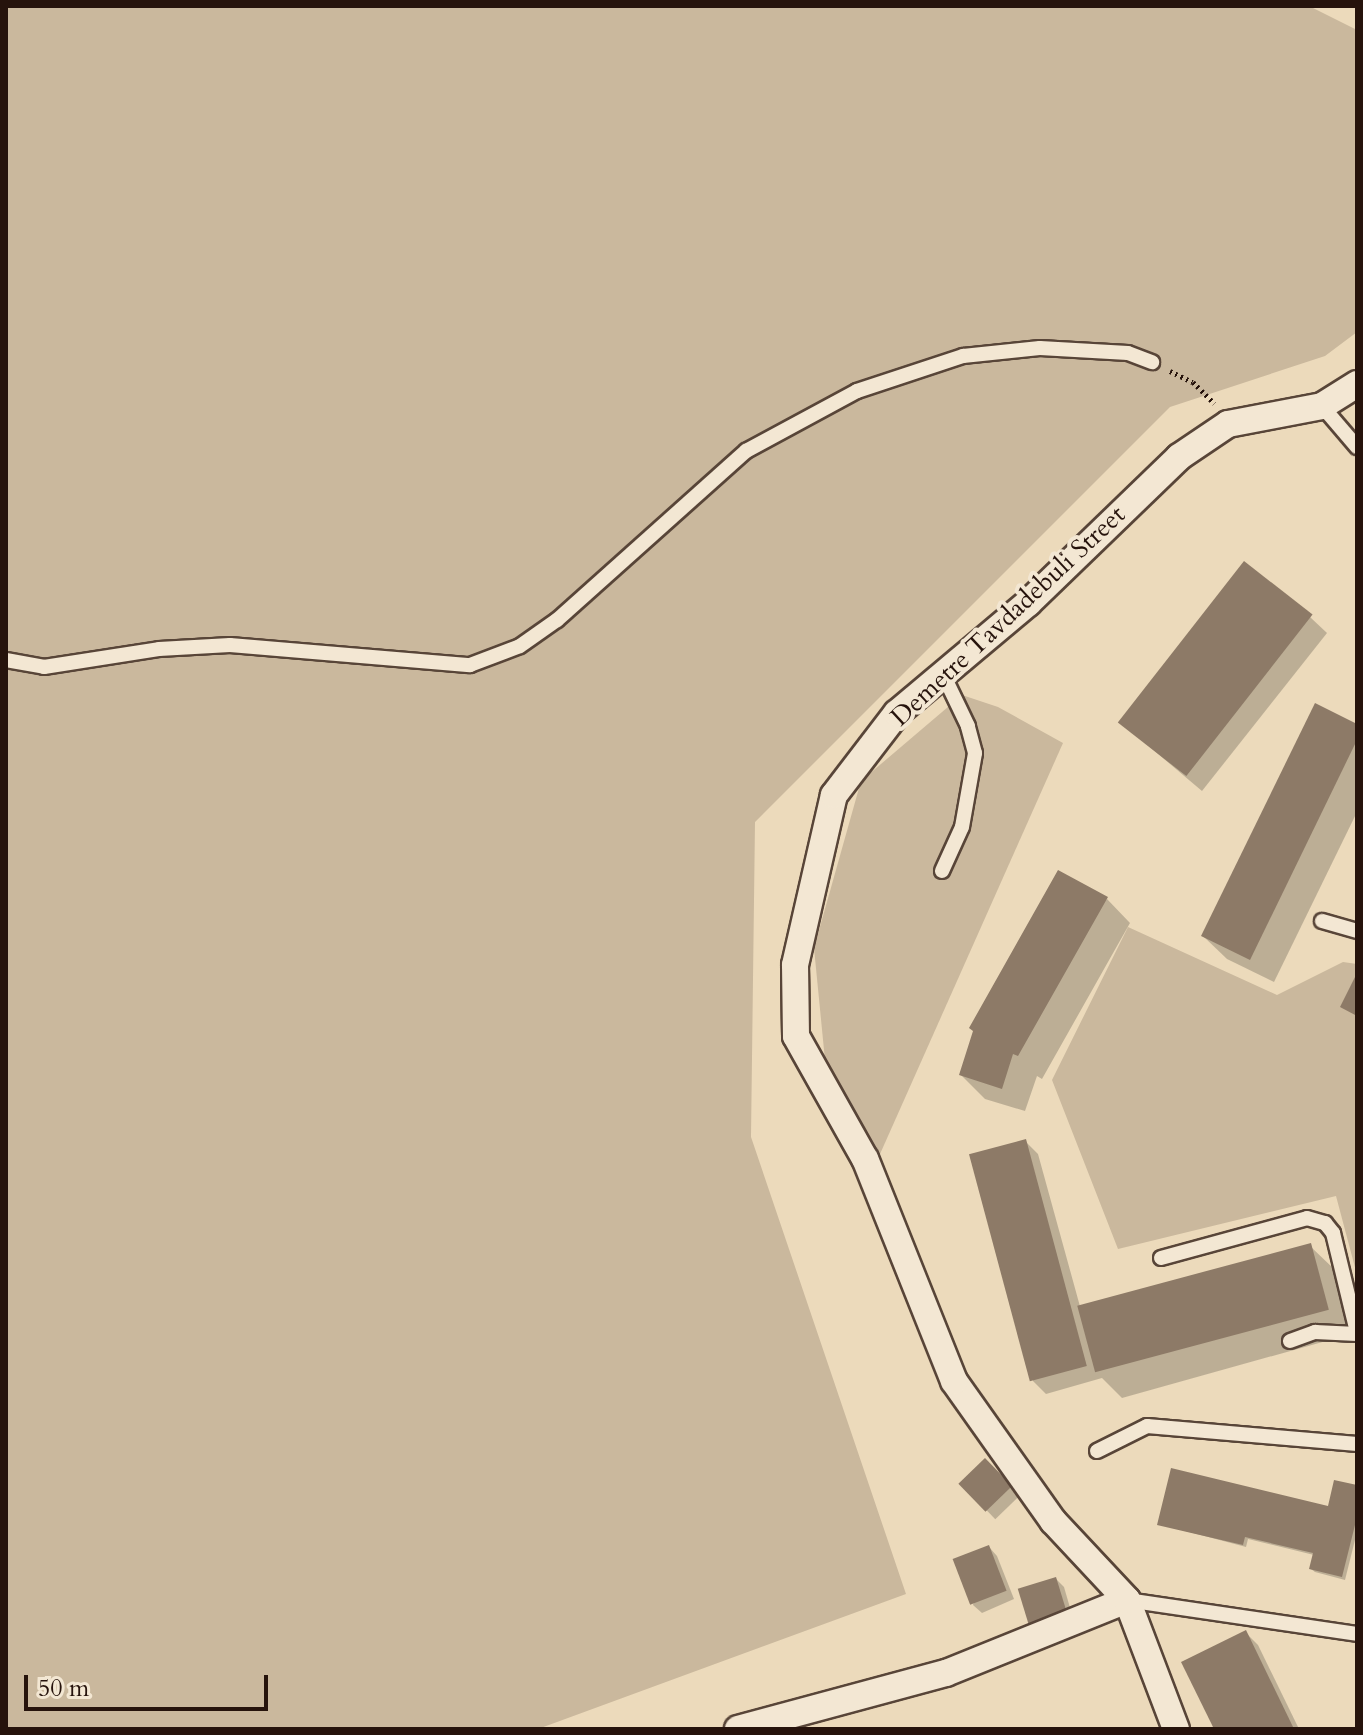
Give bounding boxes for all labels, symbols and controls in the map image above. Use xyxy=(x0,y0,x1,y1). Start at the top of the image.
street label: Demetre Tavdadebuli Street xyxy=(884,499,1132,733)
scale bar xyxy=(28,1659,272,1709)
text: 50 m xyxy=(38,1672,89,1705)

